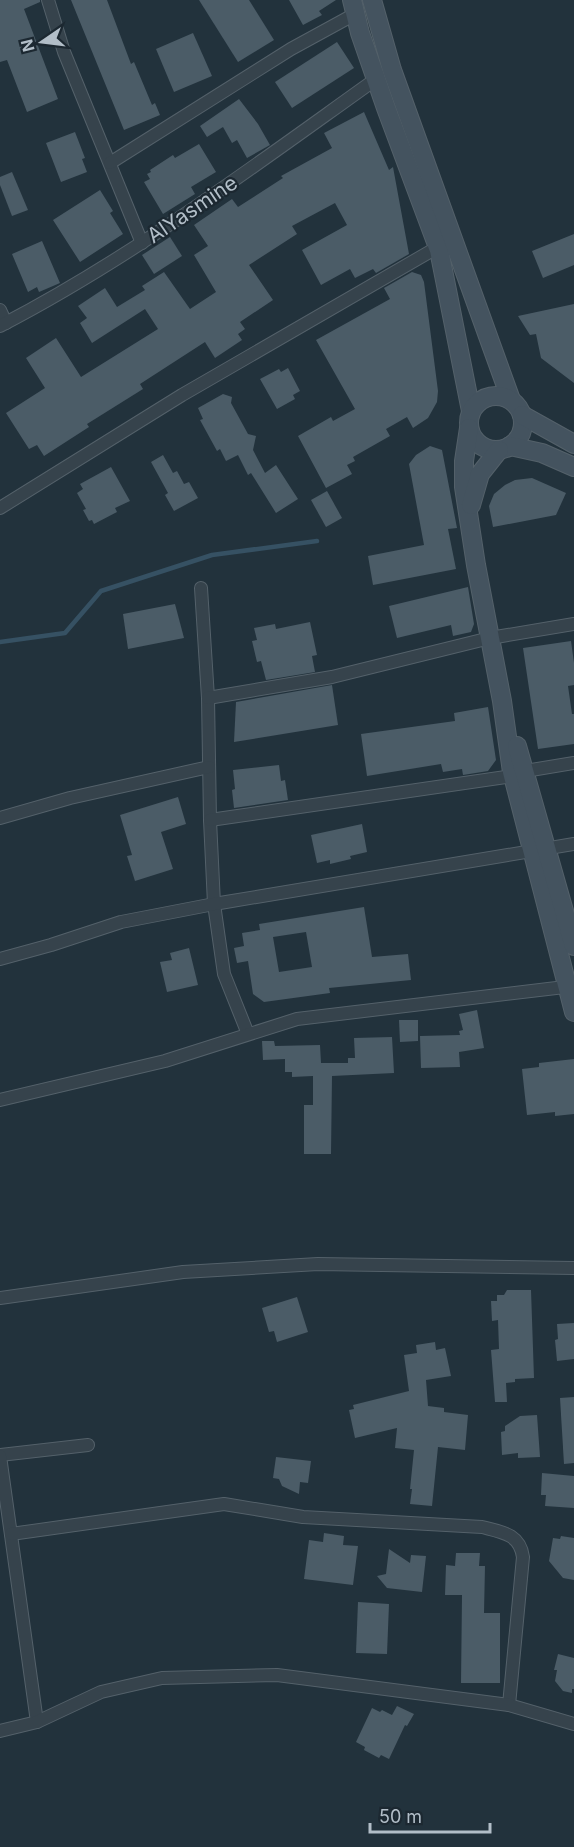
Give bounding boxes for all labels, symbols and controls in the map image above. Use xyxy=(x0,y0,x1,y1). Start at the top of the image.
north arrow xyxy=(12,12,72,72)
text: N xyxy=(16,37,39,54)
street label: AlYasmine xyxy=(142,170,242,248)
scale bar xyxy=(370,1796,490,1834)
text: 50 m xyxy=(379,1806,422,1827)

